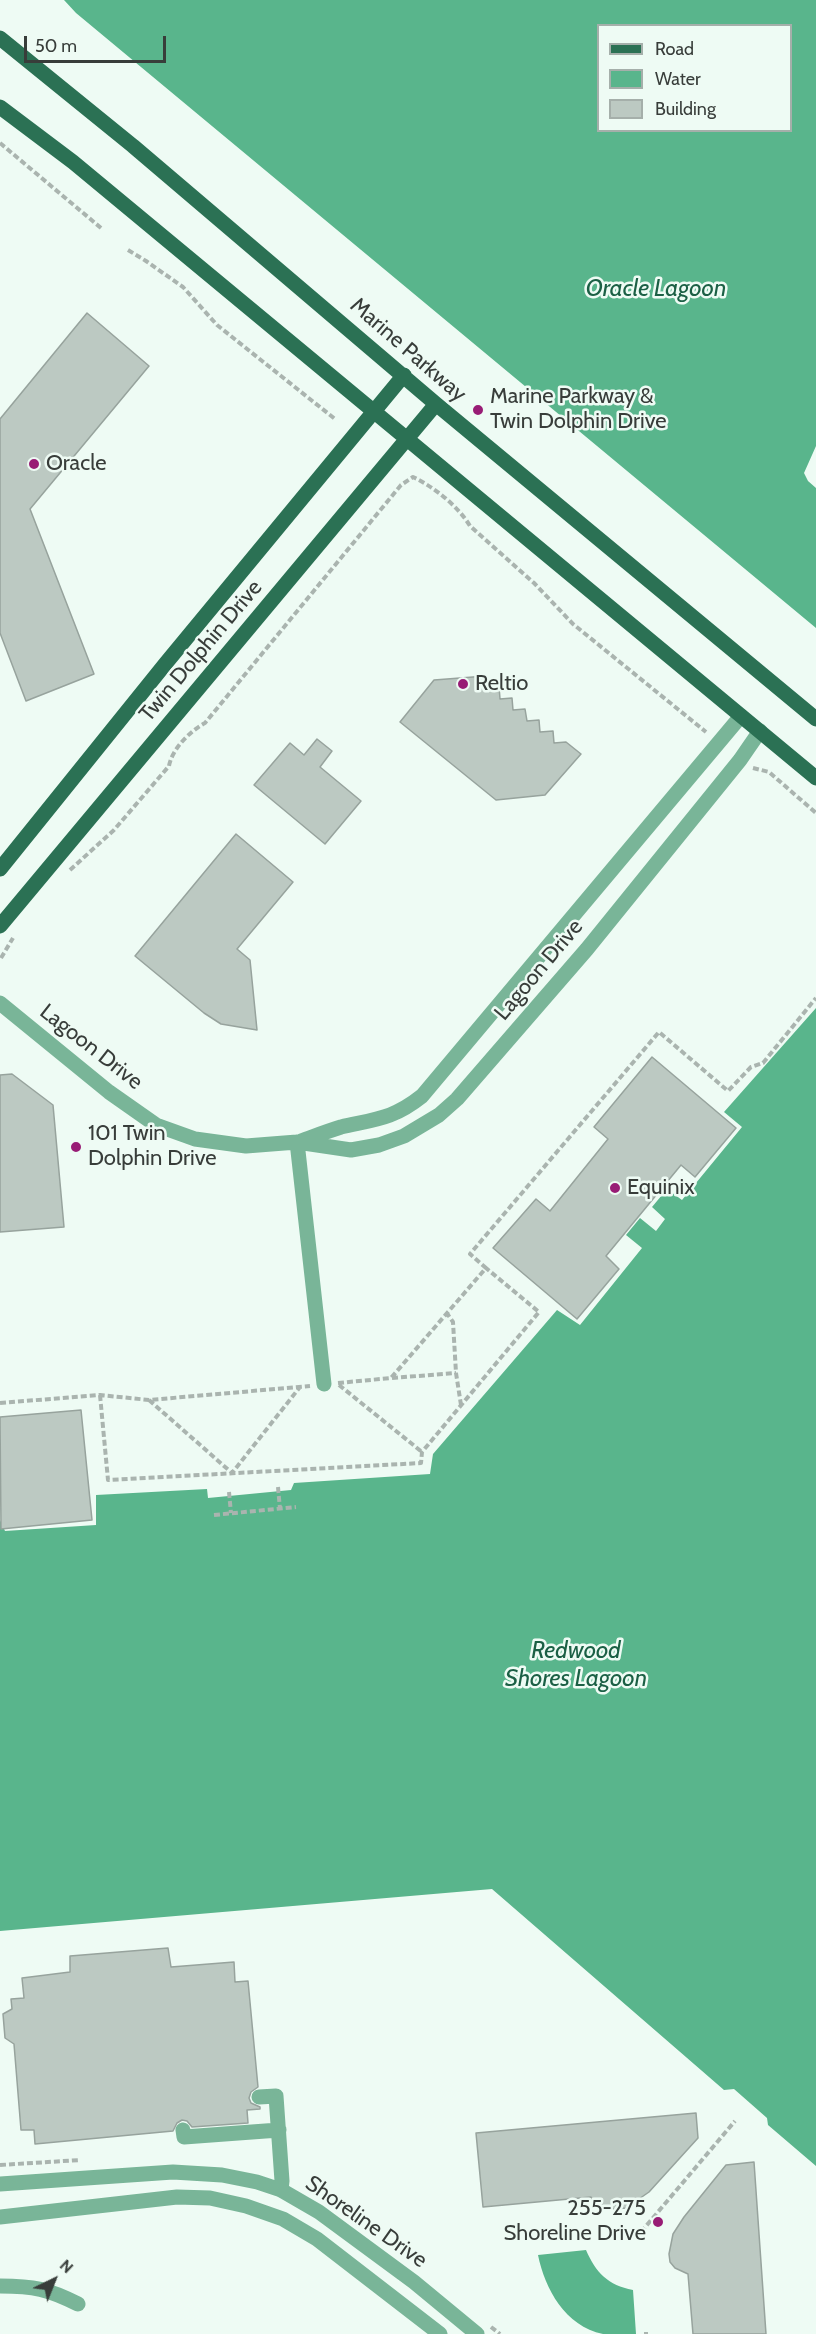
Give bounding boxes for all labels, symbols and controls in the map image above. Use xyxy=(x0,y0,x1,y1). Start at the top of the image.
scale bar xyxy=(27,24,170,62)
legend xyxy=(597,24,792,132)
text: 50 m xyxy=(35,35,77,57)
text: Road xyxy=(655,38,694,60)
text: Water xyxy=(655,68,701,90)
text: Building xyxy=(655,98,716,120)
water label: Oracle Lagoon xyxy=(586,275,726,303)
street label: Marine Parkway xyxy=(345,292,471,408)
place label: Marine Parkway & Twin Dolphin Drive xyxy=(490,384,667,436)
marker: Marine Parkway & Twin Dolphin Drive xyxy=(471,403,485,417)
place label: Oracle xyxy=(46,451,106,477)
marker: Oracle xyxy=(27,457,41,471)
street label: Twin Dolphin Drive xyxy=(134,575,268,727)
place label: Reltio xyxy=(475,671,528,697)
marker: Reltio xyxy=(456,677,470,691)
street label: Lagoon Drive xyxy=(489,914,589,1026)
street label: Lagoon Drive xyxy=(34,999,148,1095)
place label: 101 Twin Dolphin Drive xyxy=(88,1121,217,1172)
marker: 101 Twin Dolphin Drive xyxy=(69,1140,83,1154)
place label: Equinix xyxy=(627,1175,695,1201)
marker: Equinix xyxy=(608,1181,622,1195)
water label: Redwood Shores Lagoon xyxy=(505,1637,647,1693)
street label: Shoreline Drive xyxy=(300,2170,432,2274)
place label: 255-275 Shoreline Drive xyxy=(504,2196,646,2248)
marker: 255-275 Shoreline Drive xyxy=(651,2215,665,2229)
north arrow xyxy=(24,2250,84,2310)
text: N xyxy=(56,2256,77,2277)

